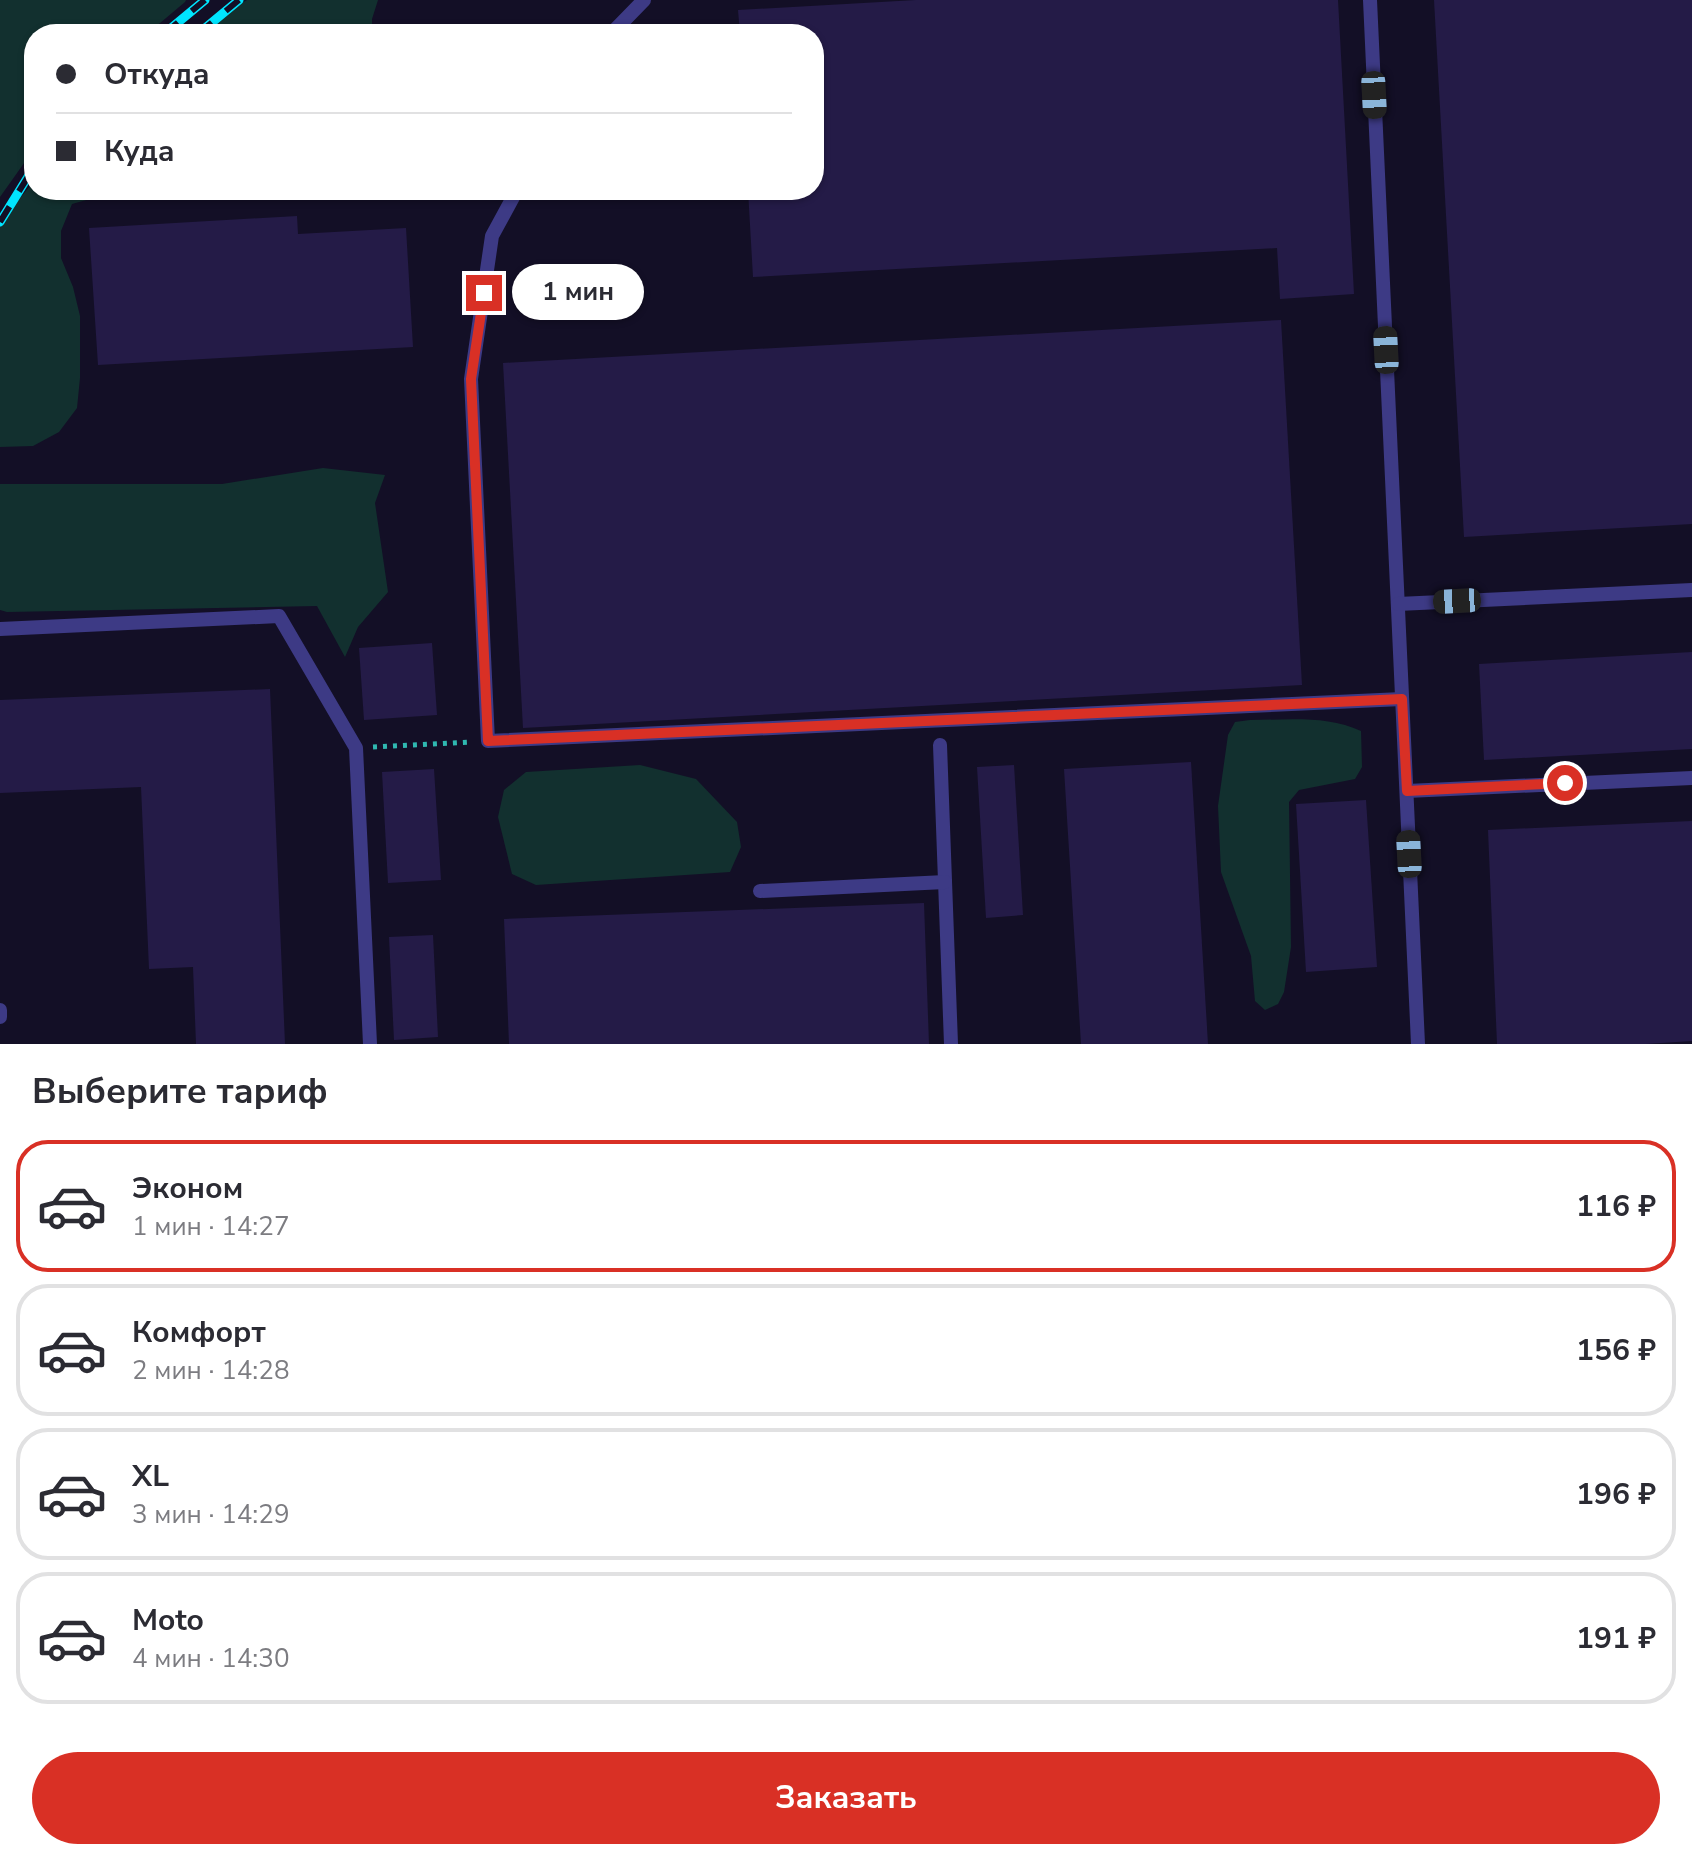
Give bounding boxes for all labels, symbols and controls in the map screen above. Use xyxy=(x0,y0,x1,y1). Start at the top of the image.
text: Откуда xyxy=(104,54,210,95)
car xyxy=(1361,70,1387,120)
text: Куда xyxy=(104,131,175,172)
callout: 1 мин xyxy=(512,265,644,321)
text: 1 мин xyxy=(542,274,614,309)
route end xyxy=(466,275,502,311)
car xyxy=(1373,325,1399,375)
car xyxy=(1432,588,1482,614)
route start xyxy=(1547,765,1583,801)
car xyxy=(1396,829,1422,879)
text: Выберите тариф xyxy=(32,1067,328,1116)
text: Эконом xyxy=(132,1168,243,1209)
icon: car xyxy=(36,1170,108,1242)
text: 116 ₽ xyxy=(1576,1186,1656,1227)
text: 1 мин · 14:27 xyxy=(132,1209,289,1244)
text: Комфорт xyxy=(132,1312,266,1353)
icon: car xyxy=(36,1314,108,1386)
text: 156 ₽ xyxy=(1576,1330,1656,1371)
text: 2 мин · 14:28 xyxy=(132,1353,289,1388)
text: XL xyxy=(132,1456,169,1497)
icon: car xyxy=(36,1458,108,1530)
text: 196 ₽ xyxy=(1576,1474,1656,1515)
text: 3 мин · 14:29 xyxy=(132,1497,289,1532)
text: Moto xyxy=(132,1600,204,1641)
icon: car xyxy=(36,1602,108,1674)
text: 191 ₽ xyxy=(1576,1618,1656,1659)
text: 4 мин · 14:30 xyxy=(132,1641,289,1676)
button: Заказать xyxy=(32,1752,1660,1844)

